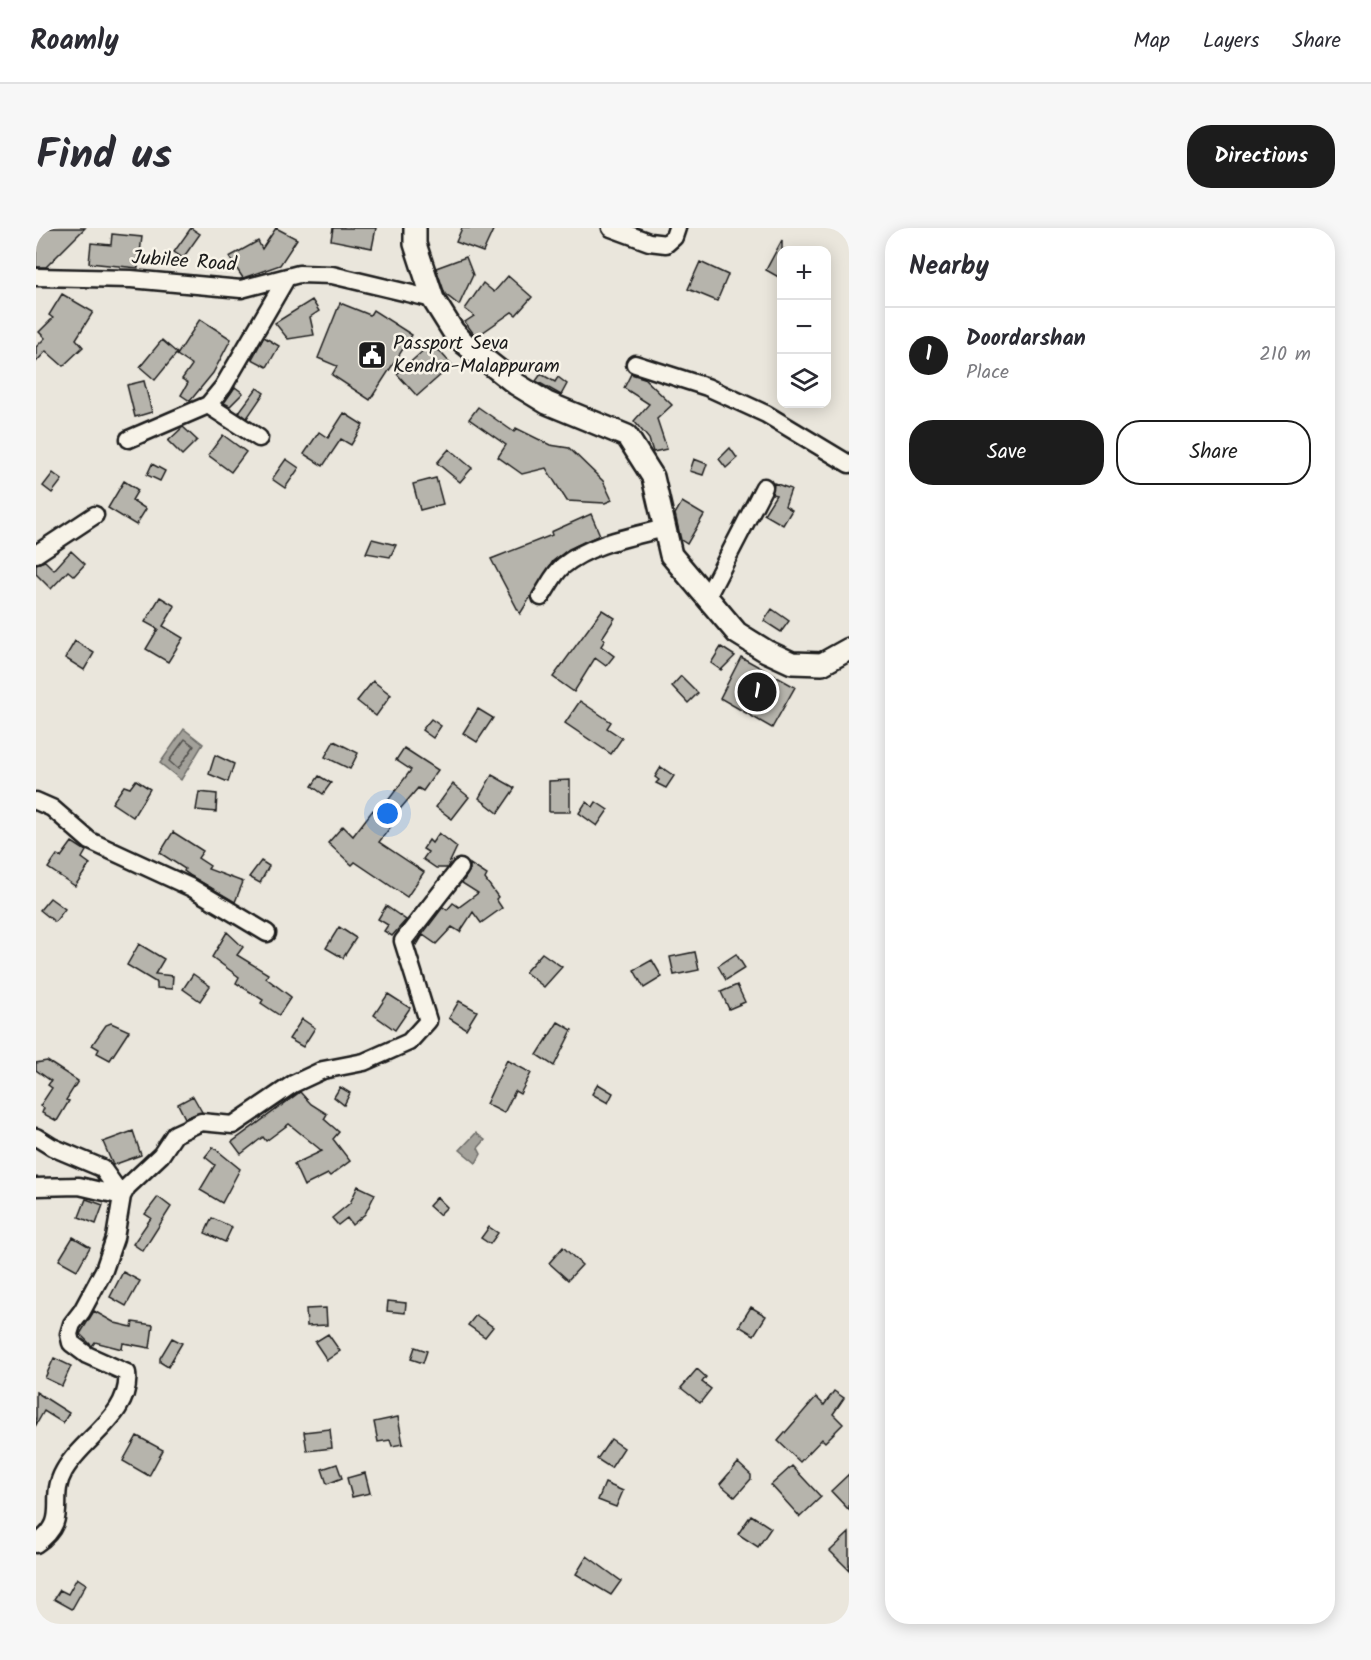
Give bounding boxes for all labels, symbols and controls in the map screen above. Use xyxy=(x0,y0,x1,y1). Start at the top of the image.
text: Roamly xyxy=(30,19,119,64)
text: Map xyxy=(1133,25,1170,58)
text: Layers xyxy=(1203,25,1259,58)
text: Share xyxy=(1292,25,1341,58)
text: Find us xyxy=(36,123,172,190)
button: Directions xyxy=(1187,125,1335,188)
street label: Jubilee Road xyxy=(130,242,239,282)
map controls xyxy=(777,246,831,408)
button: + xyxy=(777,246,831,300)
text: Nearby xyxy=(909,246,989,288)
button: − xyxy=(777,300,831,354)
text: Doordarshan xyxy=(966,322,1086,357)
place label: Passport Seva Kendra-Malappuram xyxy=(393,328,560,383)
public building icon: Passport Seva Kendra-Malappuram xyxy=(356,339,388,371)
text: 1 xyxy=(925,339,932,371)
text: 210 m xyxy=(1259,339,1311,371)
button: layers xyxy=(777,354,831,408)
text: Place xyxy=(966,357,1009,389)
button: Save xyxy=(909,420,1104,485)
button: Share xyxy=(1116,420,1311,485)
pin: 1 xyxy=(738,670,776,714)
your location xyxy=(373,799,402,828)

